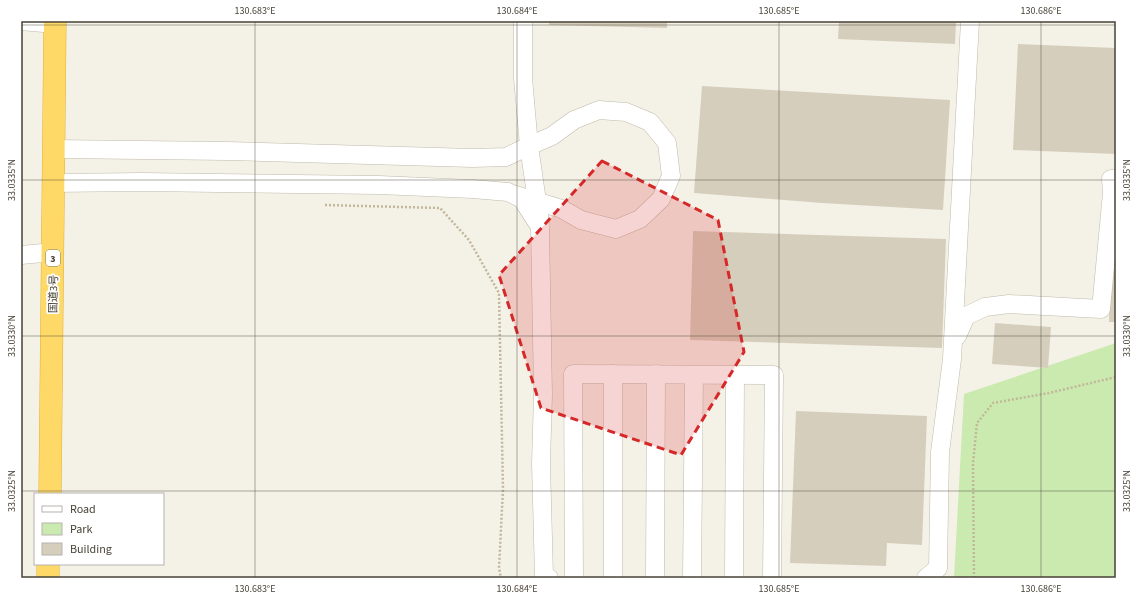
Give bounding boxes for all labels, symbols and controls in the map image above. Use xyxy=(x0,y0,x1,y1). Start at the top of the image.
text: 130.683°E xyxy=(235,4,275,18)
text: 130.684°E xyxy=(497,4,537,18)
text: 130.685°E xyxy=(759,4,799,18)
text: 130.686°E xyxy=(1021,4,1061,18)
text: 33.0335°N xyxy=(5,159,19,201)
text: 33.0335°N xyxy=(1120,159,1134,201)
road number: 3 xyxy=(46,250,60,266)
street label: 国道3号 xyxy=(46,275,61,313)
text: 33.0330°N xyxy=(5,315,19,357)
text: 33.0330°N xyxy=(1120,315,1134,357)
text: 33.0325°N xyxy=(5,470,19,512)
text: 33.0325°N xyxy=(1120,470,1134,512)
legend xyxy=(34,493,164,565)
text: Road xyxy=(70,501,96,518)
text: Park xyxy=(70,521,92,538)
text: Building xyxy=(70,541,112,558)
text: 130.683°E xyxy=(235,582,275,596)
text: 130.684°E xyxy=(497,582,537,596)
text: 130.685°E xyxy=(759,582,799,596)
text: 130.686°E xyxy=(1021,582,1061,596)

